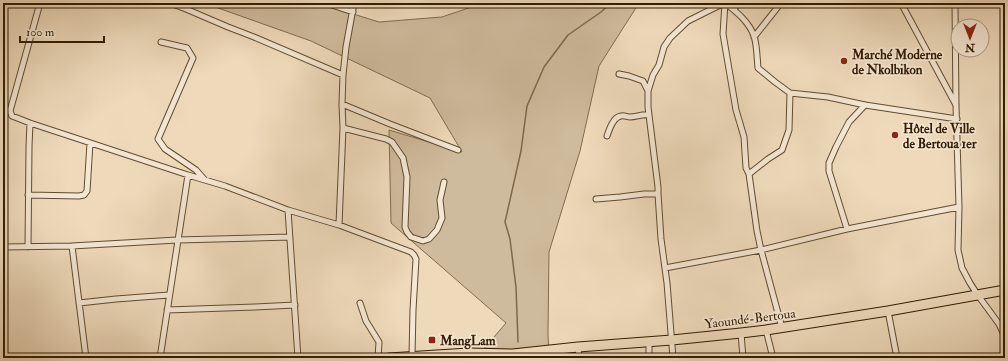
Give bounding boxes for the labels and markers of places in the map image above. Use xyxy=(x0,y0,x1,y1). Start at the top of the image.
place label: Marché Moderne de Nkolbikon xyxy=(851,47,943,78)
marker: Marché Moderne de Nkolbikon xyxy=(839,56,849,66)
place label: Hôtel de Ville de Bertoua 1er xyxy=(903,121,978,152)
marker: Hôtel de Ville de Bertoua 1er xyxy=(890,130,900,140)
place label: MangLam xyxy=(439,333,497,350)
marker: MangLam xyxy=(427,335,437,345)

